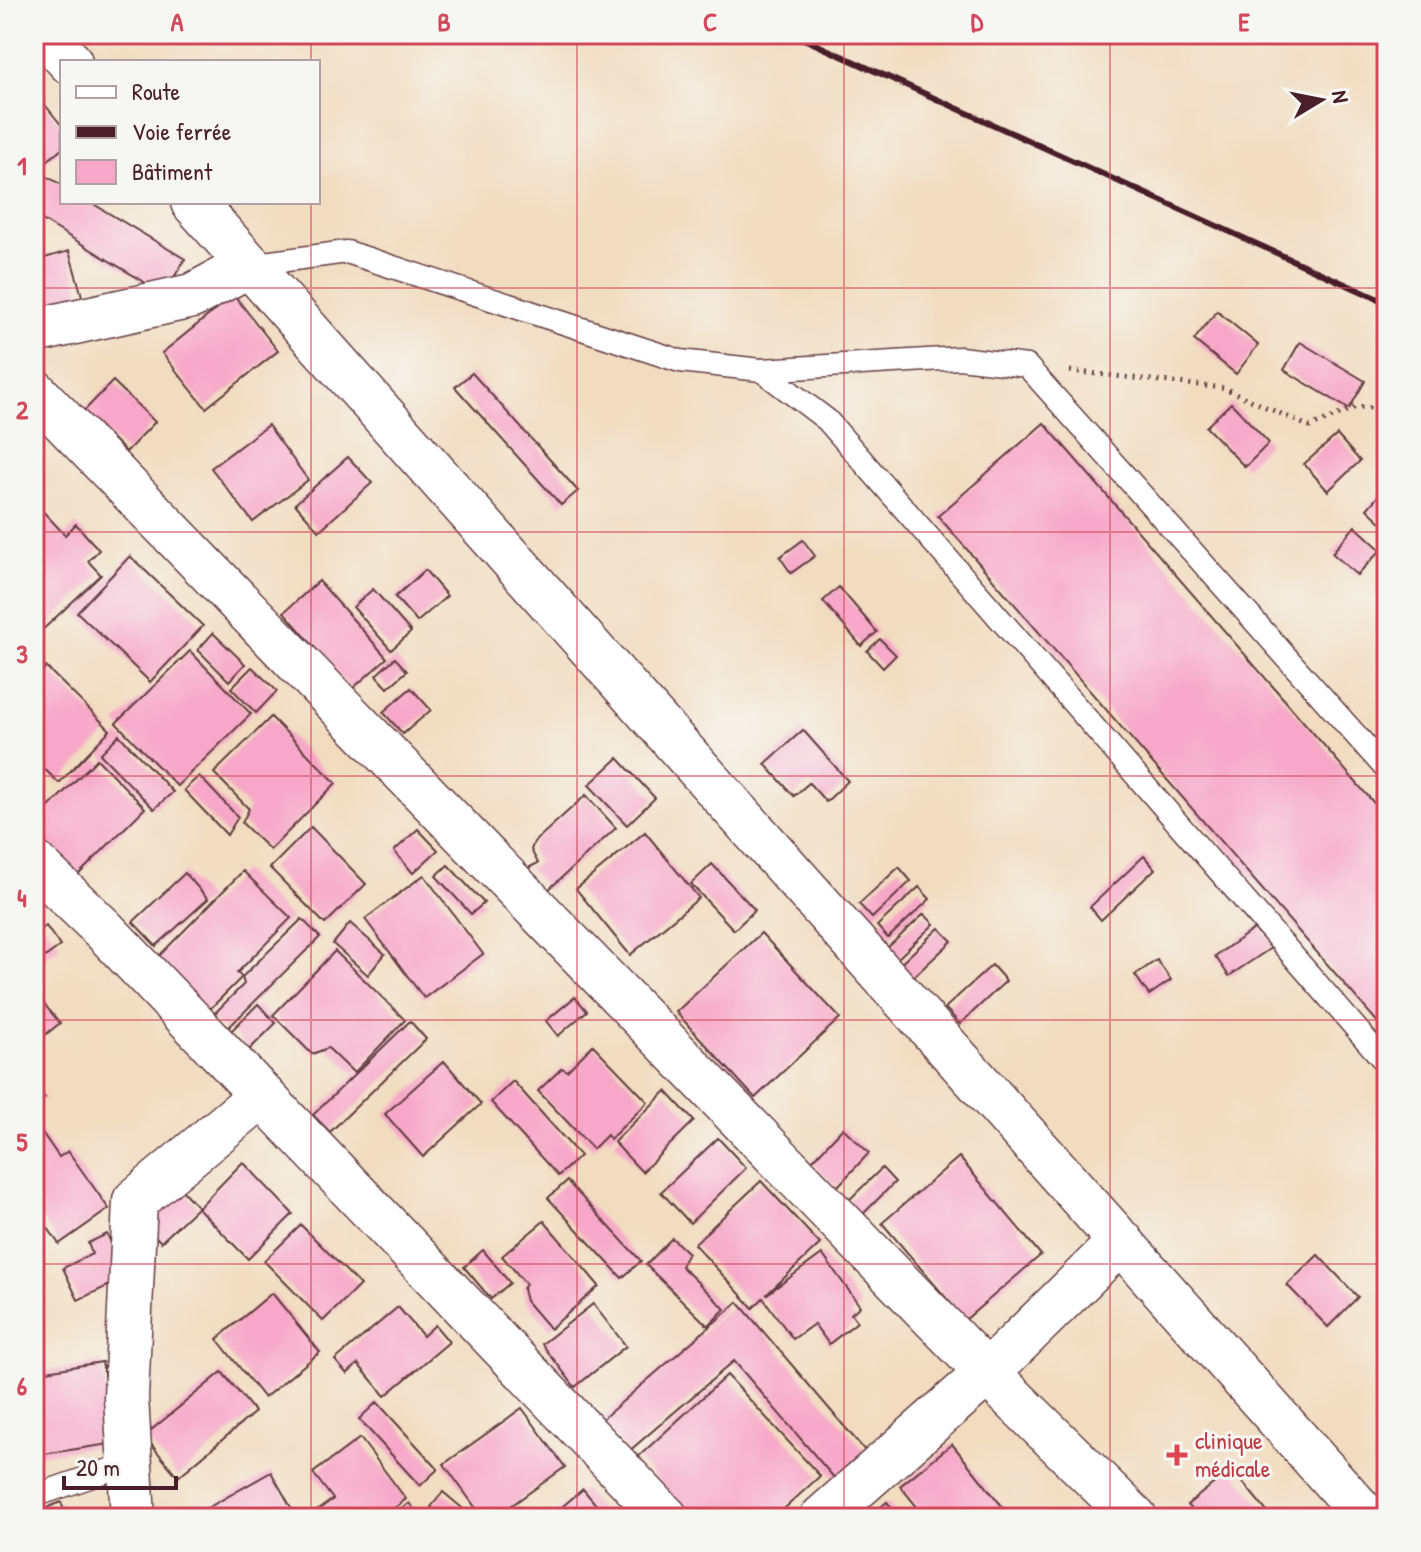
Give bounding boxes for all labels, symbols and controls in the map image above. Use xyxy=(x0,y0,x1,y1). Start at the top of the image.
text: A xyxy=(171,4,184,39)
text: B xyxy=(437,4,451,39)
text: C xyxy=(703,4,717,39)
text: D xyxy=(971,4,984,39)
text: E xyxy=(1238,4,1250,39)
legend xyxy=(60,60,320,204)
north arrow xyxy=(1281,60,1361,140)
text: Route xyxy=(132,75,180,107)
text: N xyxy=(1325,88,1357,105)
text: Voie ferrée xyxy=(132,115,232,147)
text: 1 xyxy=(17,148,27,183)
text: Bâtiment xyxy=(132,155,213,187)
text: 2 xyxy=(16,392,29,427)
text: 3 xyxy=(16,636,28,671)
text: 4 xyxy=(17,880,27,915)
text: 5 xyxy=(17,1124,28,1159)
text: 6 xyxy=(17,1368,28,1403)
place label: clinique médicale xyxy=(1195,1424,1271,1484)
scale bar xyxy=(64,1440,176,1490)
marker: clinique médicale xyxy=(1166,1444,1188,1466)
text: 20 m xyxy=(76,1451,120,1483)

